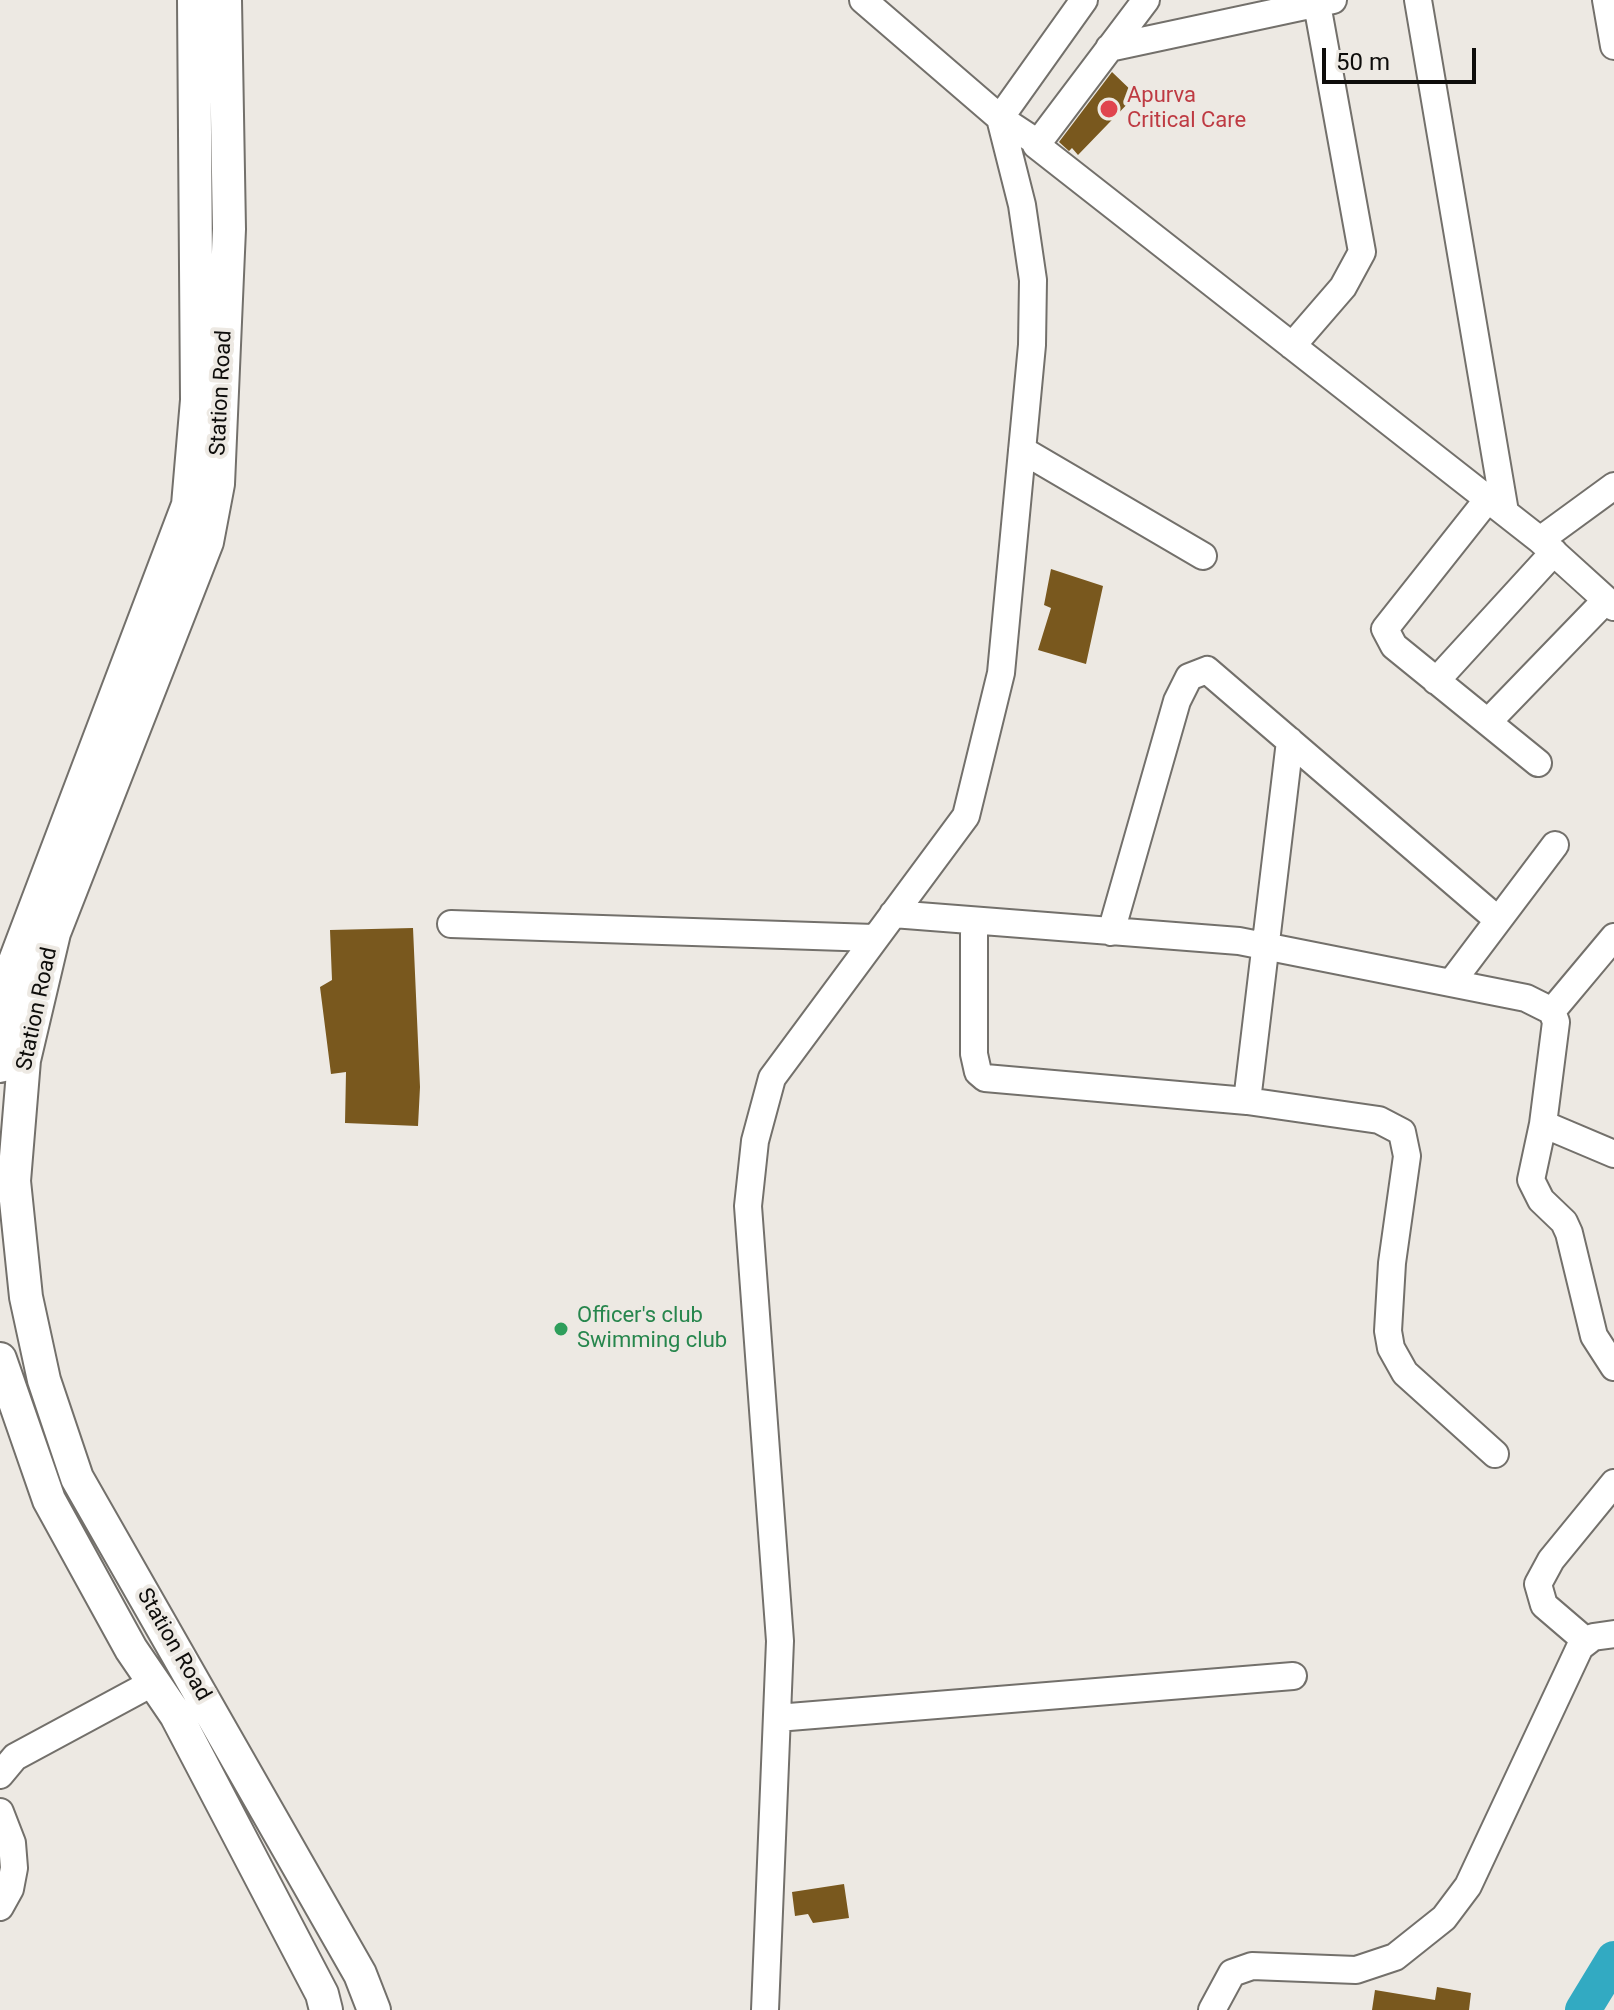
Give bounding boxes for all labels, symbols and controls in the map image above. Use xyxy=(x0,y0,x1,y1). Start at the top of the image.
scale bar xyxy=(1326,32,1480,82)
text: 50 m xyxy=(1336,48,1390,76)
place label: Apurva Critical Care xyxy=(1127,83,1246,134)
marker: Apurva Critical Care xyxy=(1098,98,1120,120)
street label: Station Road xyxy=(206,330,238,456)
street label: Station Road xyxy=(12,945,64,1073)
place label: Officer's club Swimming club xyxy=(577,1303,727,1354)
marker: Officer's club Swimming club xyxy=(552,1320,570,1338)
street label: Station Road xyxy=(130,1584,216,1706)

